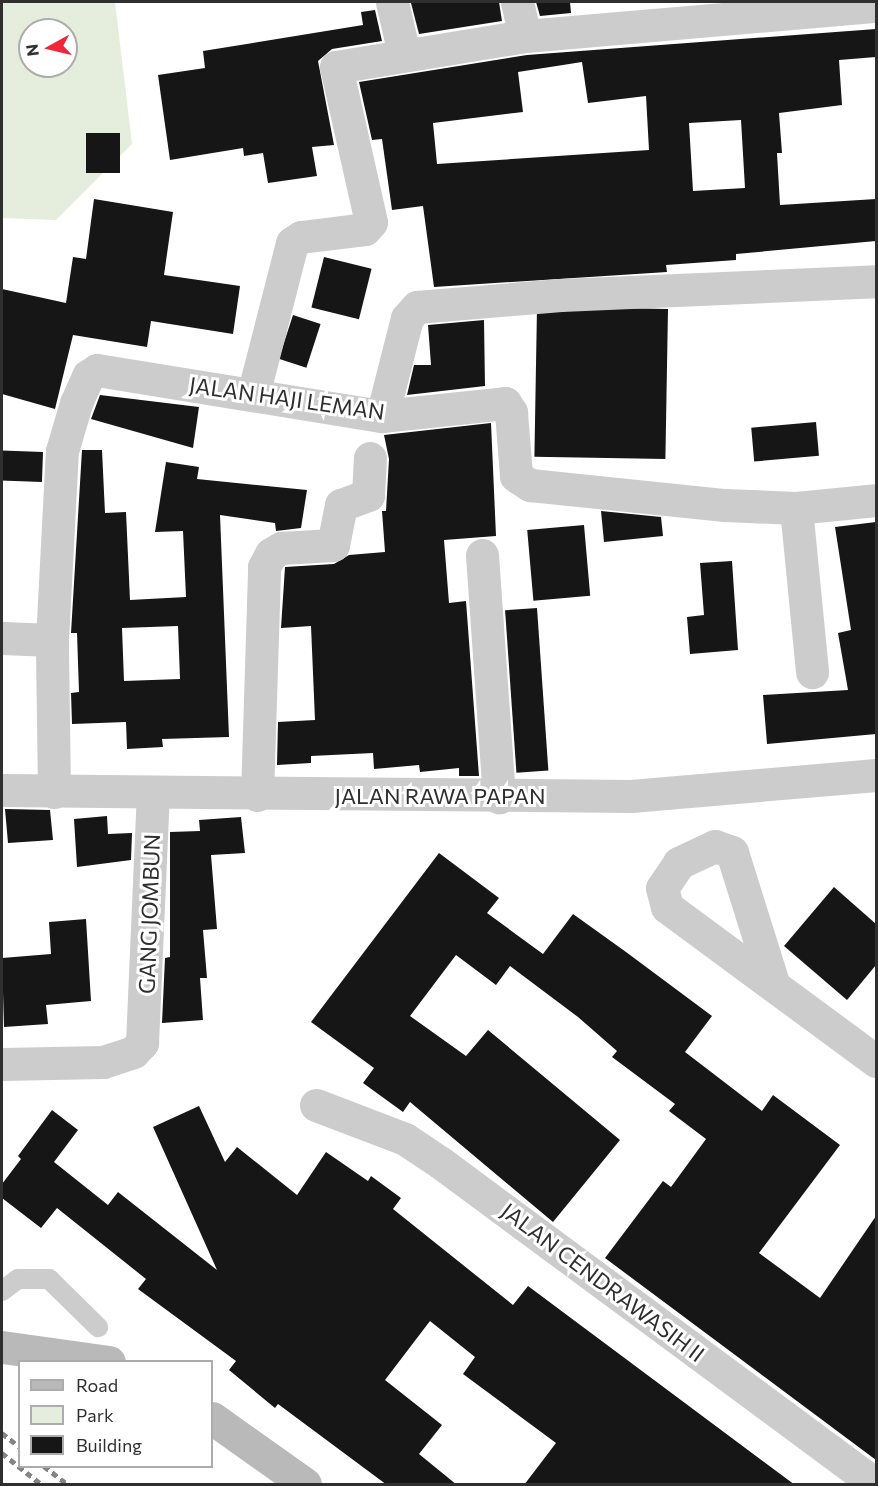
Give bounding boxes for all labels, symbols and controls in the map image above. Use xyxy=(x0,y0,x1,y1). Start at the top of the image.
north arrow xyxy=(18,18,78,78)
text: N xyxy=(21,43,42,58)
street label: JALAN HAJI LEMAN xyxy=(188,371,386,425)
street label: JALAN RAWA PAPAN xyxy=(335,783,545,809)
street label: GANG JOMBUN xyxy=(133,834,165,994)
street label: JALAN CENDRAWASIH II xyxy=(496,1197,710,1367)
legend xyxy=(18,1360,213,1468)
text: Road xyxy=(76,1374,118,1396)
text: Park xyxy=(76,1404,114,1426)
text: Building xyxy=(76,1434,142,1456)

